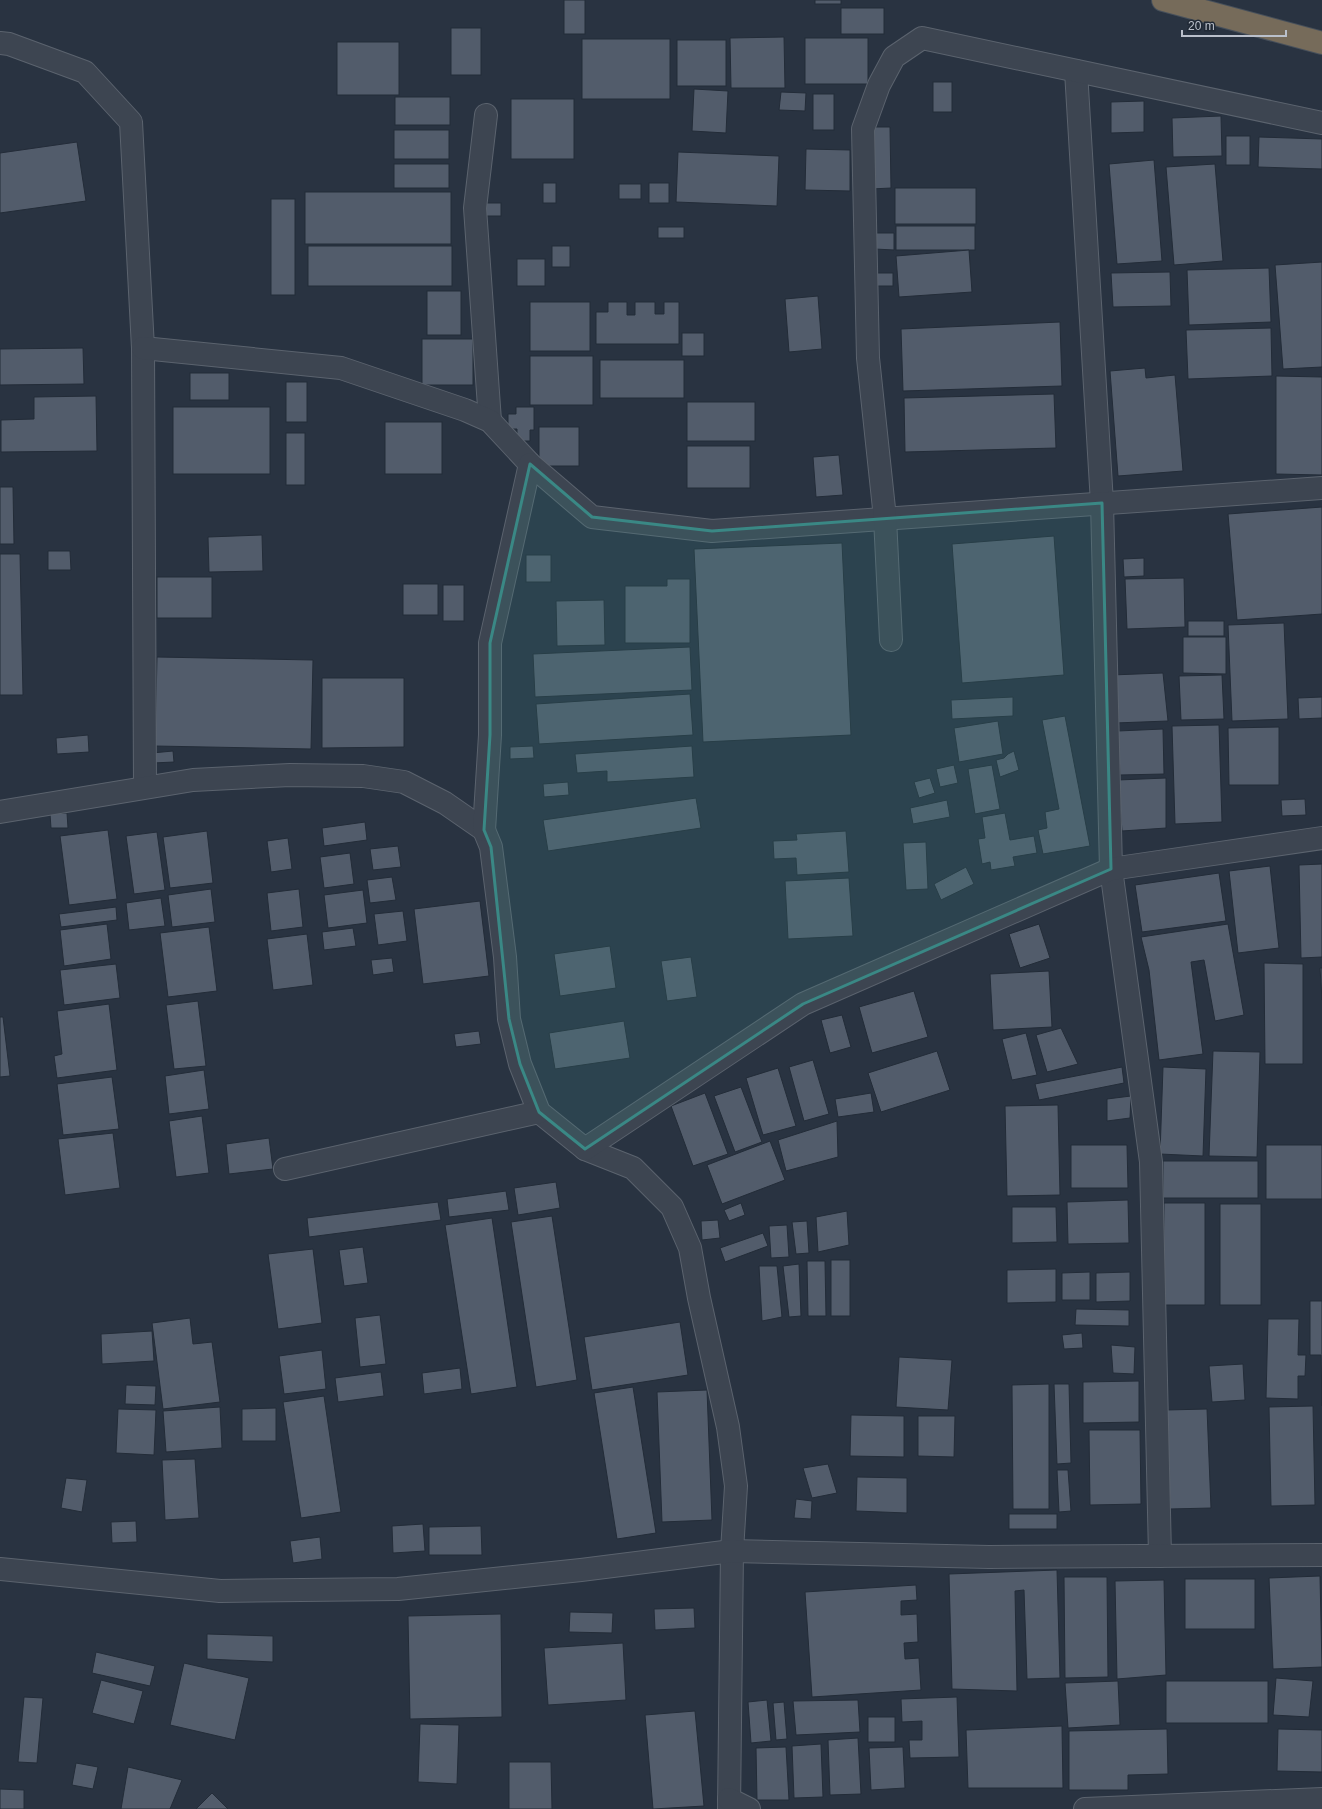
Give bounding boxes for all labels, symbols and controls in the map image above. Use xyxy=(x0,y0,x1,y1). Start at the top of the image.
scale bar xyxy=(1182,12,1286,38)
text: 20 m xyxy=(1188,19,1215,33)

